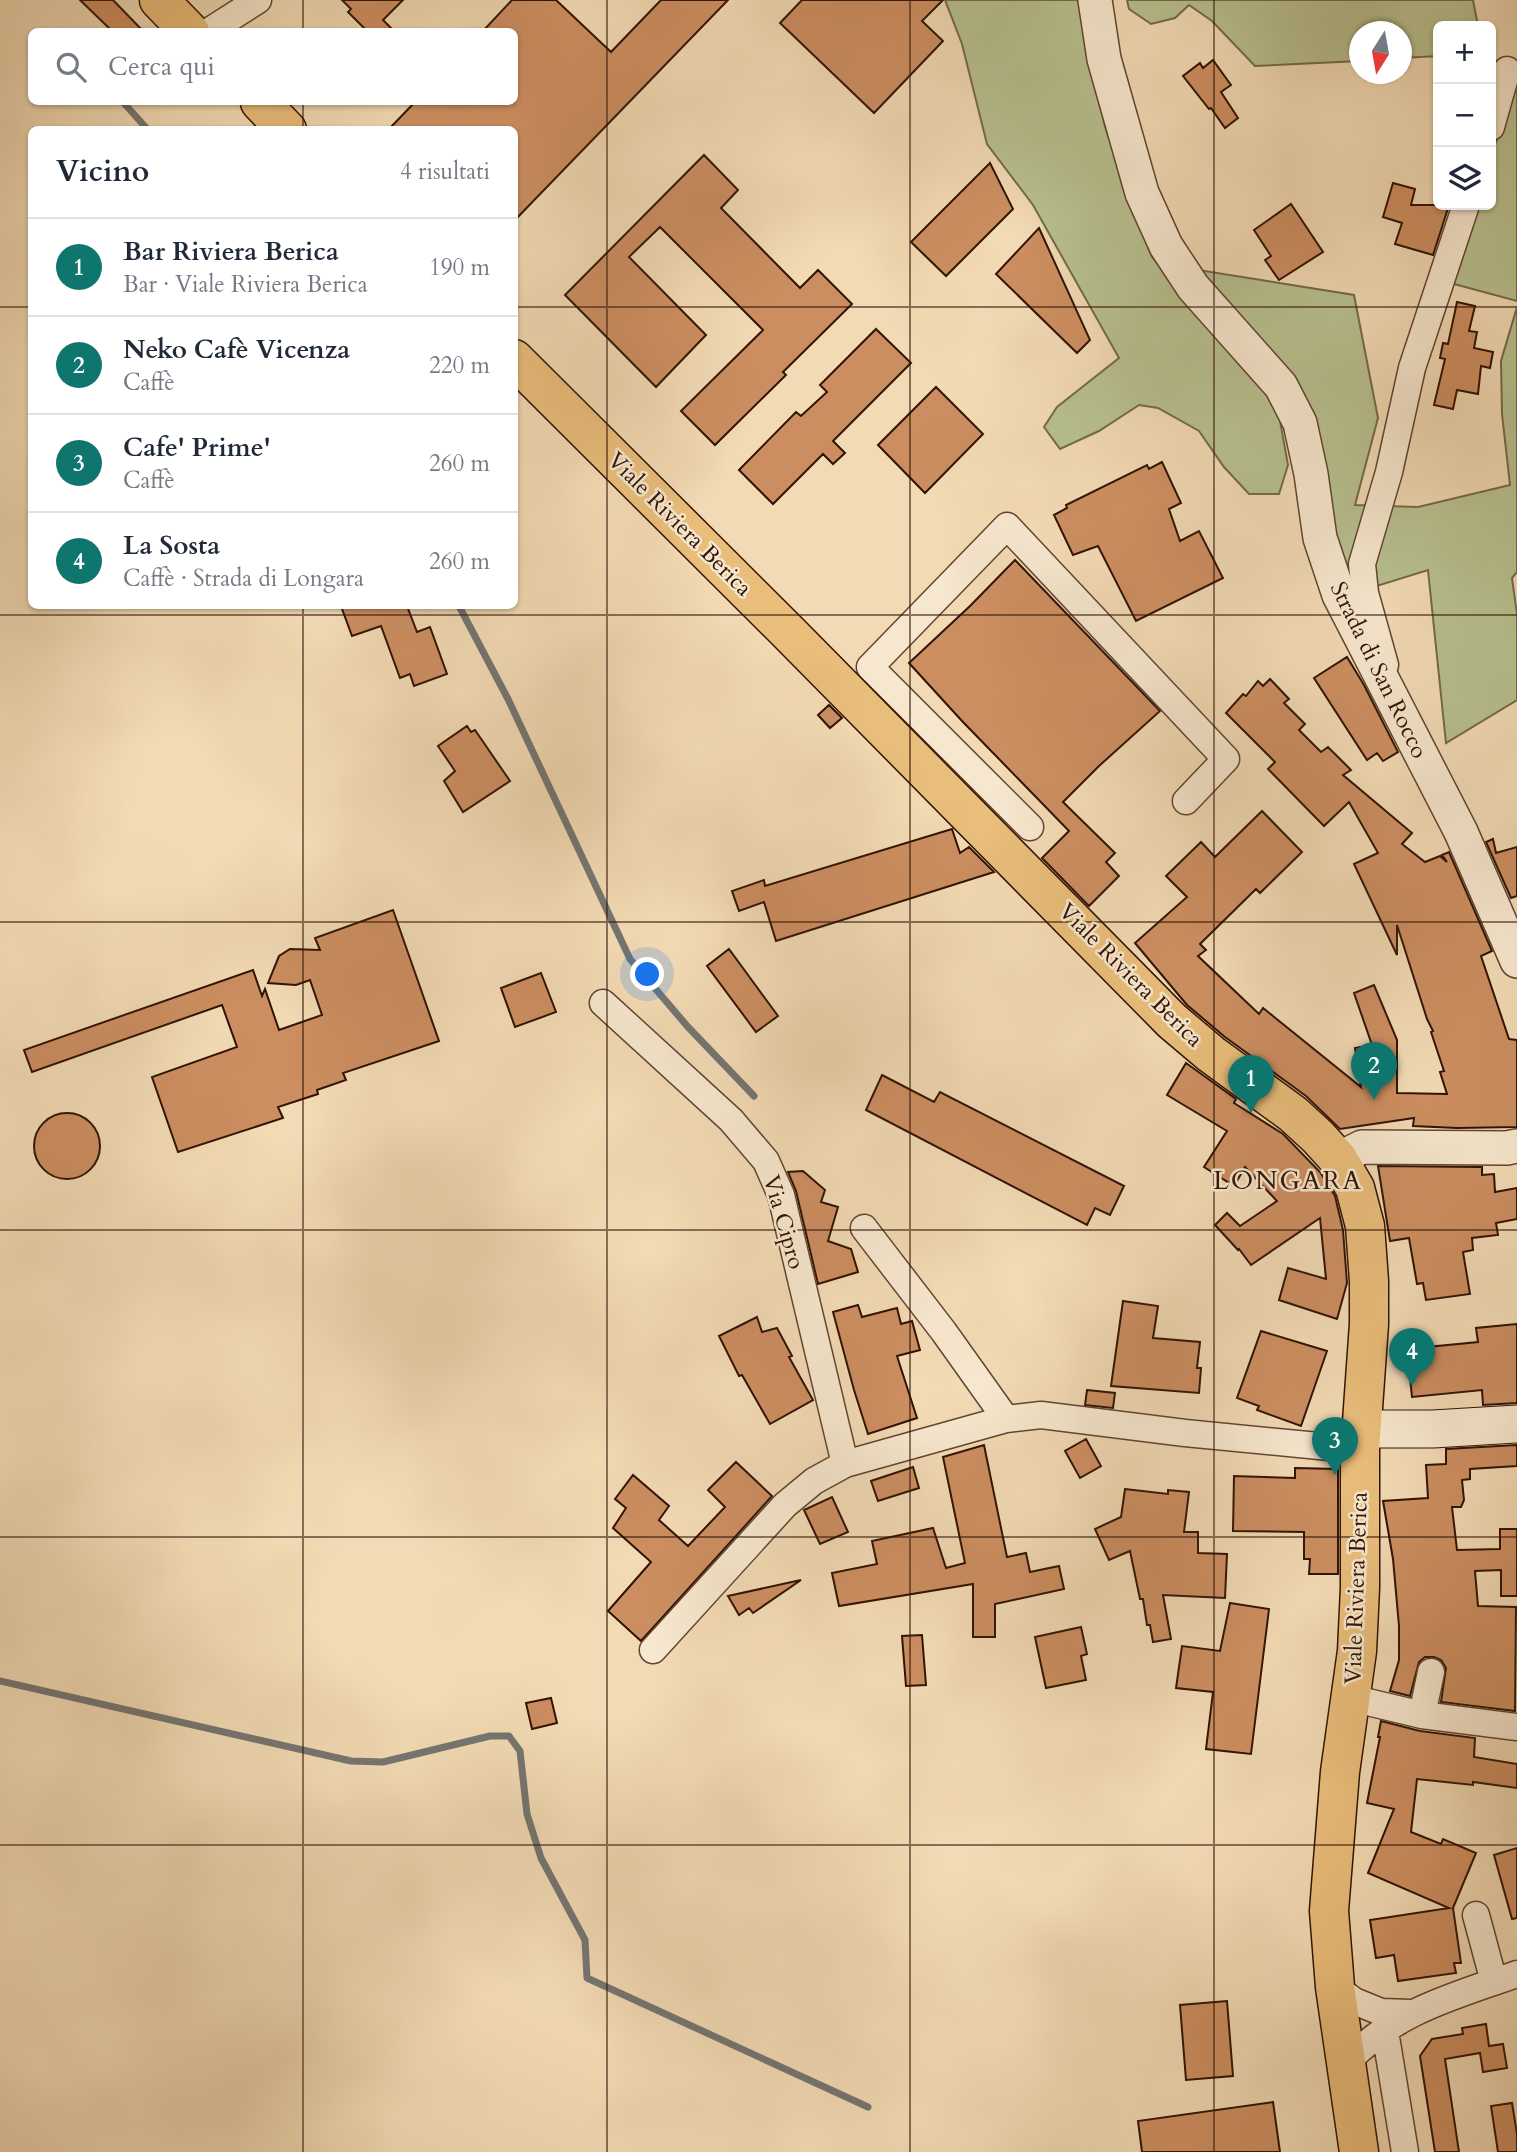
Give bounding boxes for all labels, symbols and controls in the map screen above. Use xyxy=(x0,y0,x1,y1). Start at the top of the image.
north arrow xyxy=(1349,21,1412,84)
map controls xyxy=(1433,21,1496,210)
button: + xyxy=(1433,21,1496,84)
search box xyxy=(28,28,518,105)
icon: search xyxy=(52,48,90,86)
text: Cerca qui xyxy=(108,49,215,84)
button: − xyxy=(1433,84,1496,147)
button: layers xyxy=(1433,147,1496,210)
text: Vicino xyxy=(56,151,149,192)
text: 4 risultati xyxy=(400,156,490,187)
text: Bar Riviera Berica xyxy=(123,234,339,269)
text: 1 xyxy=(73,252,85,283)
text: 190 m xyxy=(429,252,490,283)
text: Bar · Viale Riviera Berica xyxy=(123,269,368,300)
text: Neko Cafè Vicenza xyxy=(123,332,350,367)
text: 2 xyxy=(73,350,85,381)
text: 220 m xyxy=(429,350,490,381)
text: Caffè xyxy=(123,367,175,398)
text: Cafe' Prime' xyxy=(123,430,270,465)
street label: Viale Riviera Berica xyxy=(601,445,759,603)
text: 3 xyxy=(73,448,85,479)
text: 260 m xyxy=(429,448,490,479)
text: Caffè xyxy=(123,465,175,496)
text: La Sosta xyxy=(123,528,220,563)
text: 4 xyxy=(73,546,85,577)
text: 260 m xyxy=(429,546,490,577)
text: Caffè · Strada di Longara xyxy=(123,563,364,594)
street label: Strada di San Rocco xyxy=(1323,577,1435,763)
street label: Viale Riviera Berica xyxy=(1052,896,1210,1054)
your location xyxy=(630,957,664,991)
pin: 2 xyxy=(1351,1042,1397,1100)
pin: 1 xyxy=(1228,1055,1274,1113)
district label: LONGARA xyxy=(1213,1163,1363,1198)
street label: Via Cipro xyxy=(756,1171,812,1273)
pin: 4 xyxy=(1389,1328,1435,1386)
pin: 3 xyxy=(1312,1417,1358,1475)
street label: Viale Riviera Berica xyxy=(1337,1491,1375,1685)

